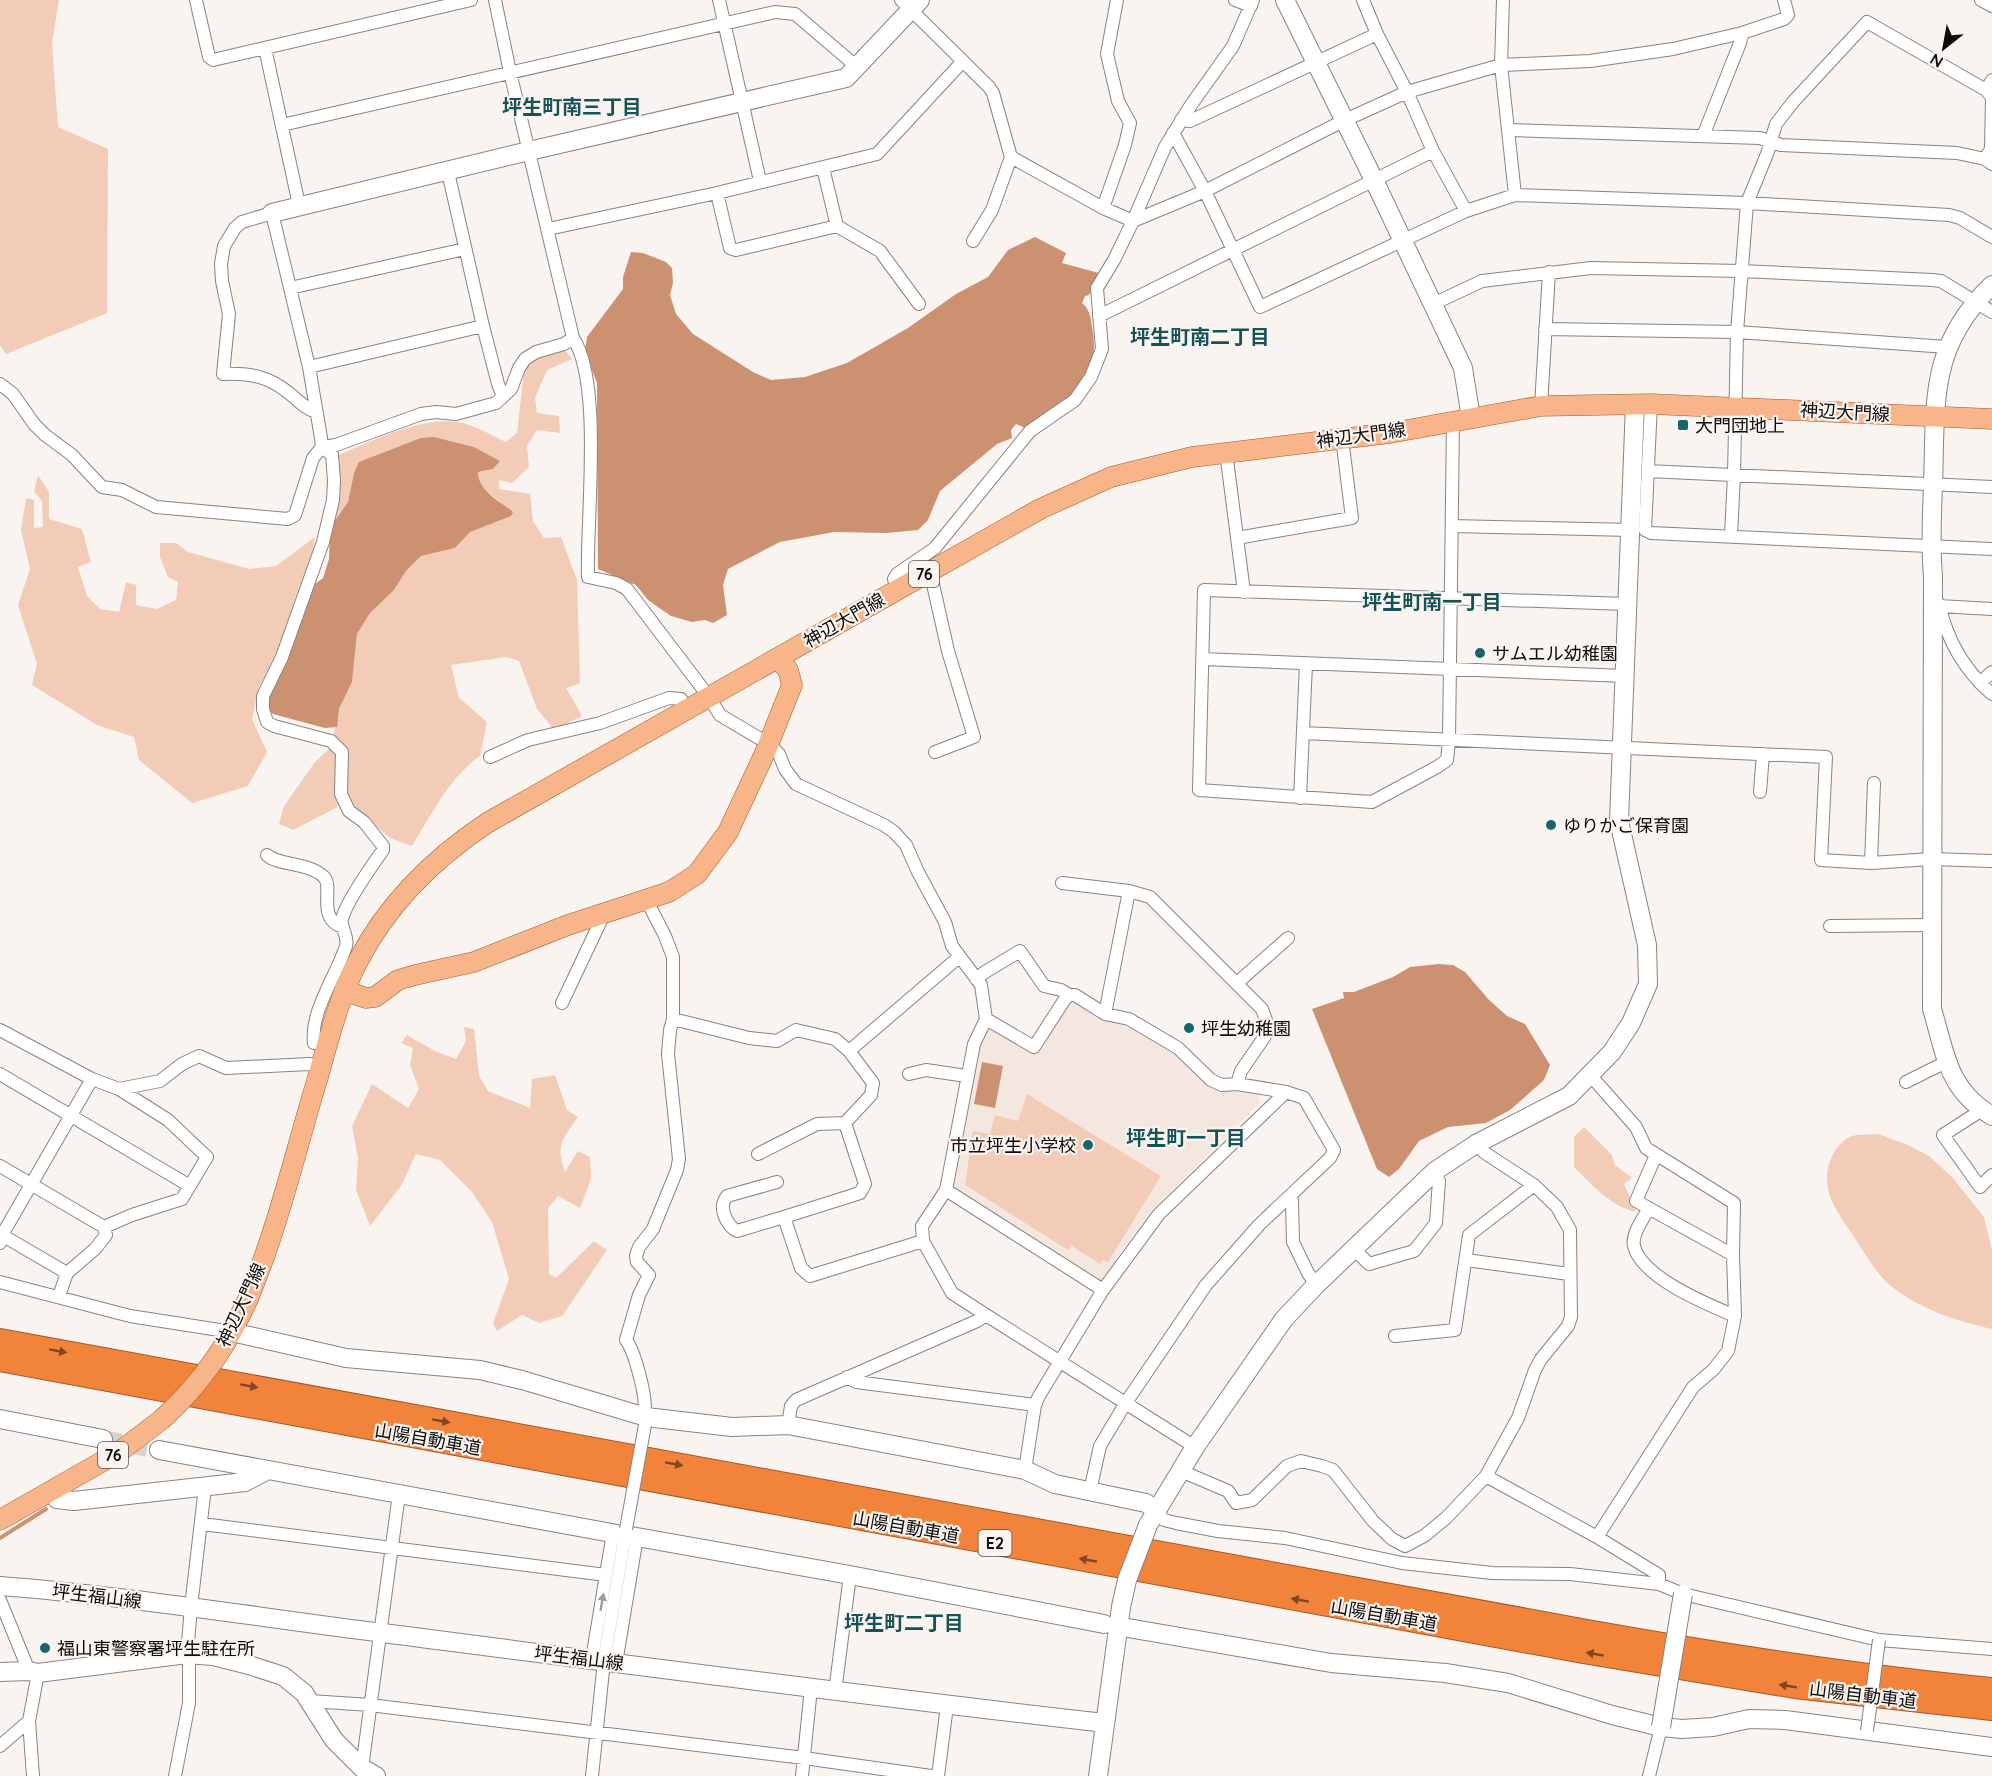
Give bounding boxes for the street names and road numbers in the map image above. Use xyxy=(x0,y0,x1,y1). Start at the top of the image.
street label: 神辺大門線 xyxy=(1799,398,1891,426)
street label: 神辺大門線 xyxy=(1315,417,1407,453)
road number: 76 xyxy=(909,561,939,587)
street label: 神辺大門線 xyxy=(799,588,889,652)
street label: 神辺大門線 xyxy=(212,1259,270,1351)
street label: 山陽自動車道 xyxy=(373,1418,483,1460)
road number: 76 xyxy=(98,1442,128,1468)
street label: 山陽自動車道 xyxy=(851,1506,961,1548)
road number: E2 xyxy=(978,1530,1012,1556)
street label: 坪生福山線 xyxy=(51,1579,143,1613)
street label: 山陽自動車道 xyxy=(1329,1594,1439,1636)
street label: 坪生福山線 xyxy=(533,1641,625,1675)
street label: 山陽自動車道 xyxy=(1808,1677,1918,1713)

